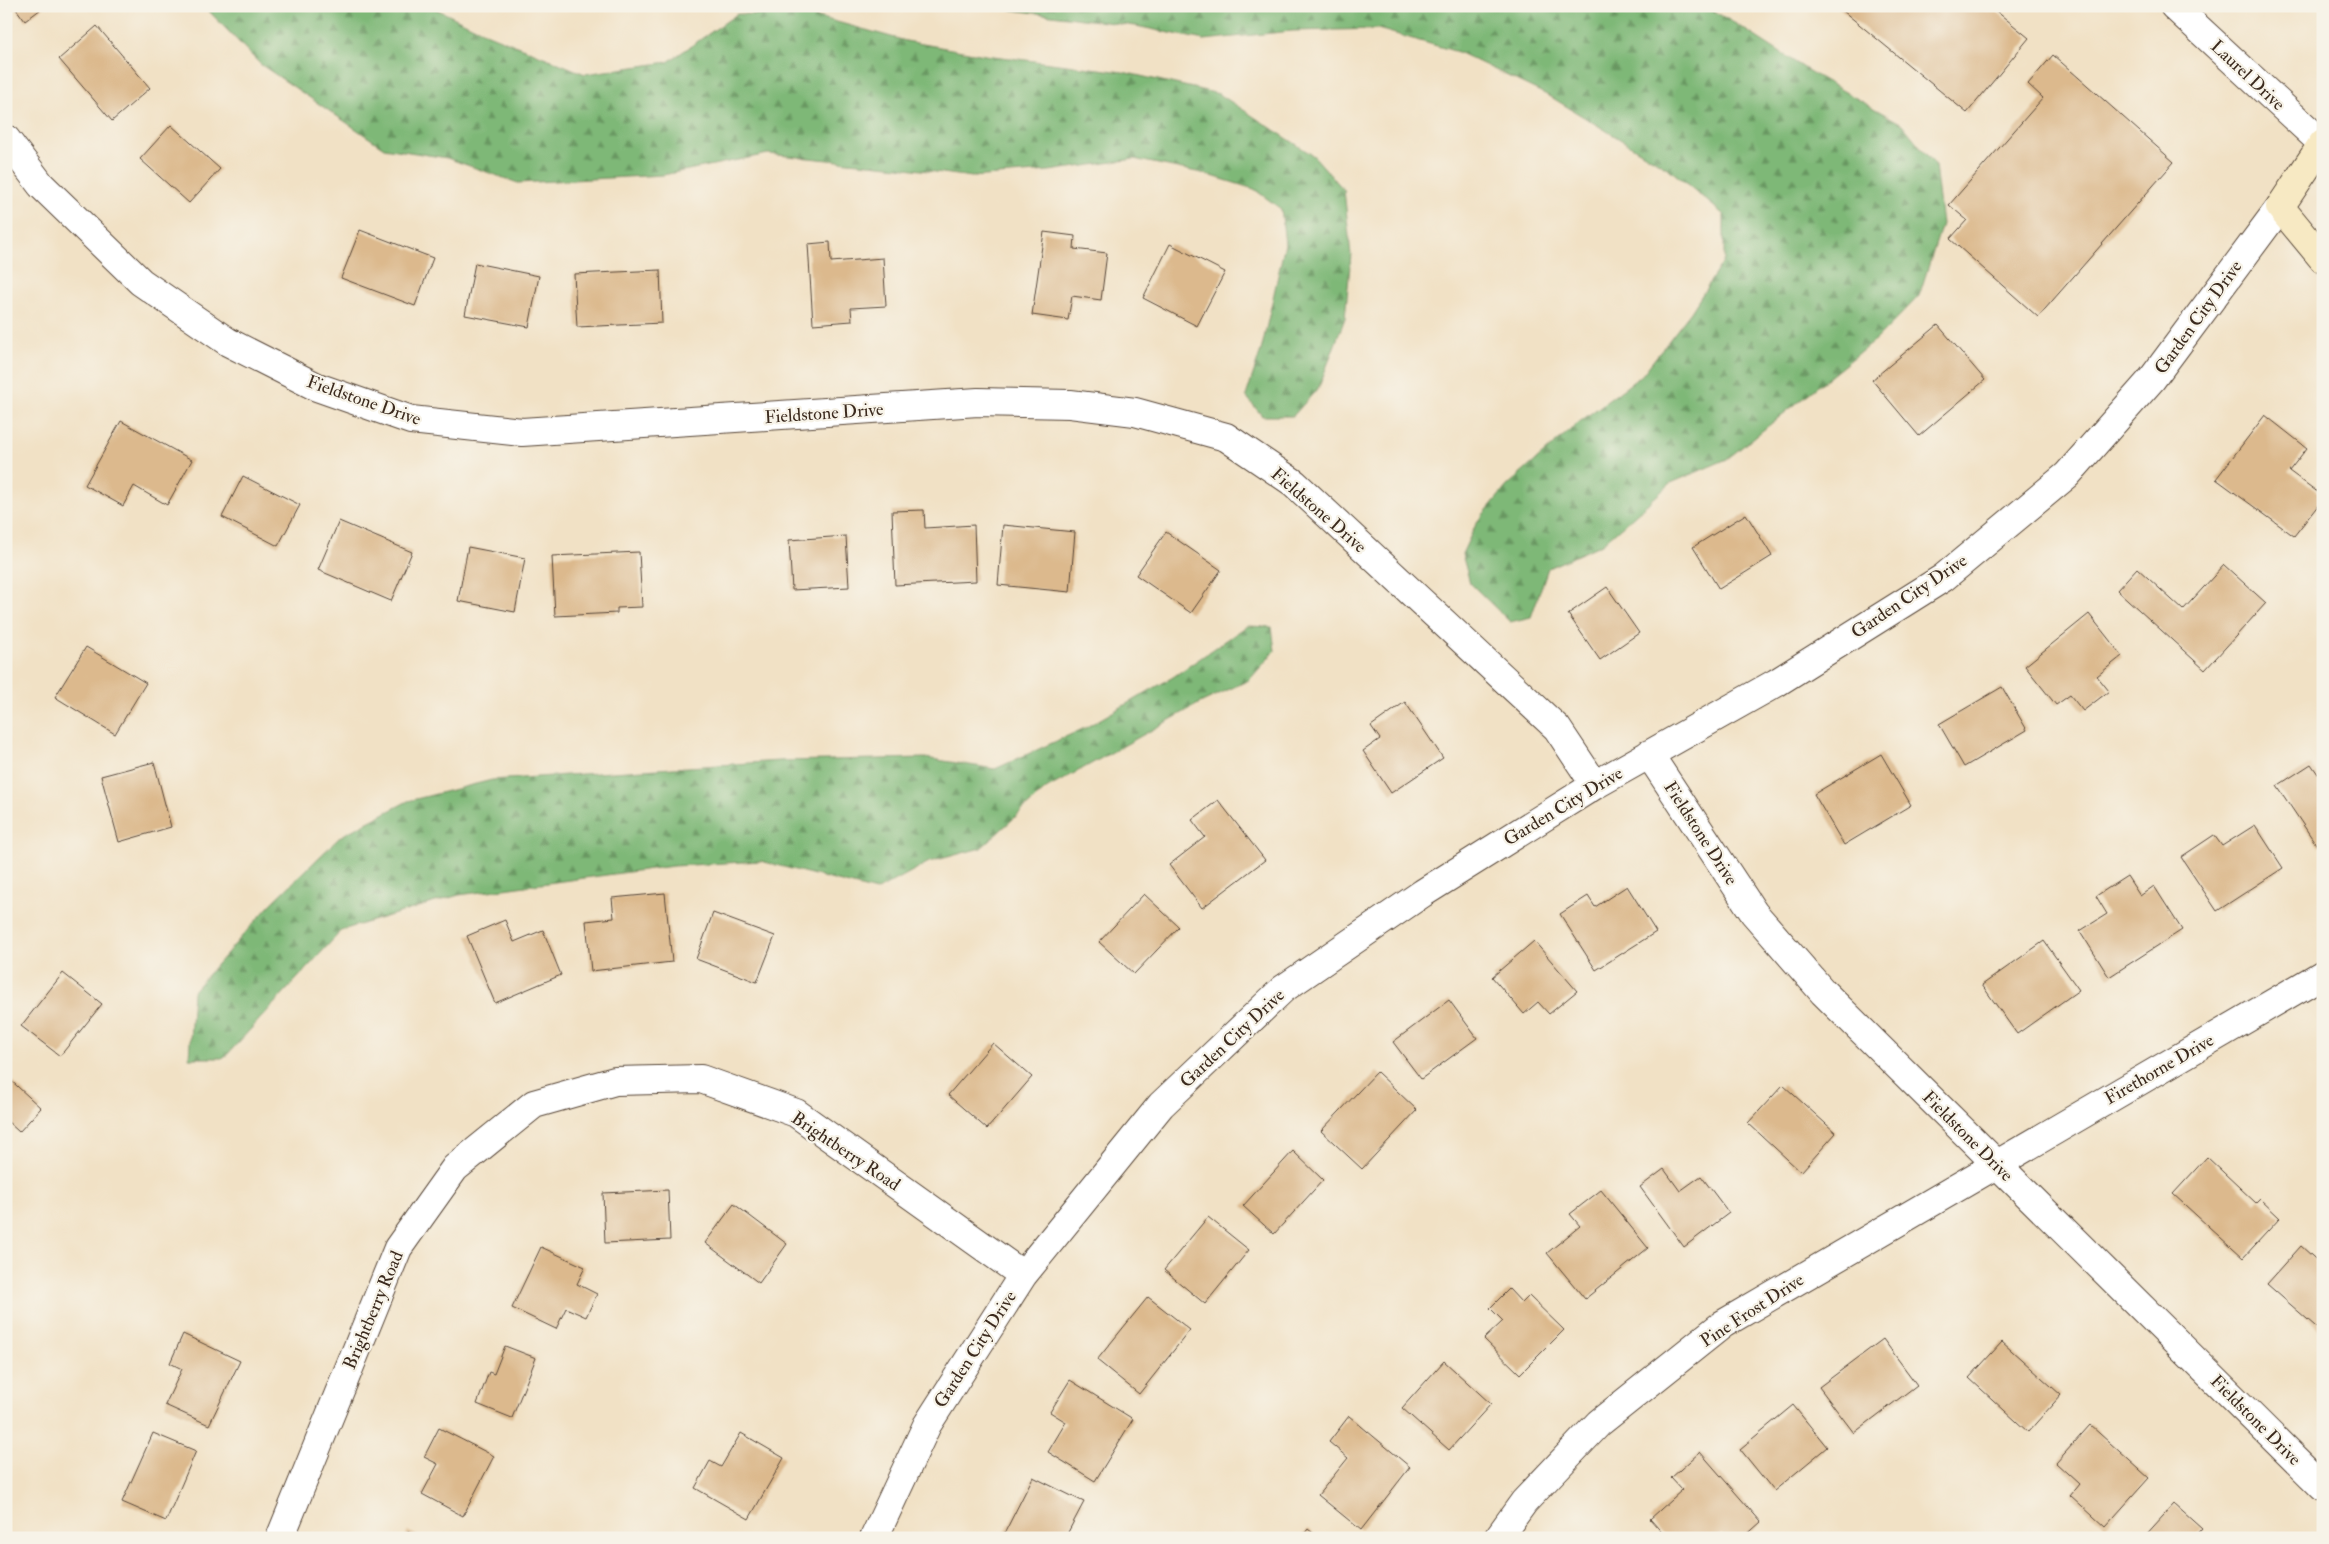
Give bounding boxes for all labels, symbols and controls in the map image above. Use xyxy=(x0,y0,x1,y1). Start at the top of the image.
street label: Laurel Drive xyxy=(2206,35,2290,116)
street label: Garden City Drive xyxy=(2149,256,2248,379)
street label: Fieldstone Drive xyxy=(304,370,424,431)
street label: Fieldstone Drive xyxy=(764,398,885,429)
street label: Fieldstone Drive xyxy=(1266,463,1372,558)
street label: Garden City Drive xyxy=(1847,549,1972,644)
street label: Garden City Drive xyxy=(1499,762,1627,851)
street label: Fieldstone Drive xyxy=(1658,777,1743,890)
street label: Garden City Drive xyxy=(1175,984,1290,1093)
street label: Firethorne Drive xyxy=(2100,1029,2218,1110)
street label: Fieldstone Drive xyxy=(1917,1086,2018,1187)
street label: Brightberry Road xyxy=(787,1107,905,1196)
street label: Brightberry Road xyxy=(338,1247,409,1373)
street label: Pine Frost Drive xyxy=(1696,1268,1809,1352)
street label: Garden City Drive xyxy=(929,1286,1022,1412)
street label: Fieldstone Drive xyxy=(2205,1370,2306,1471)

